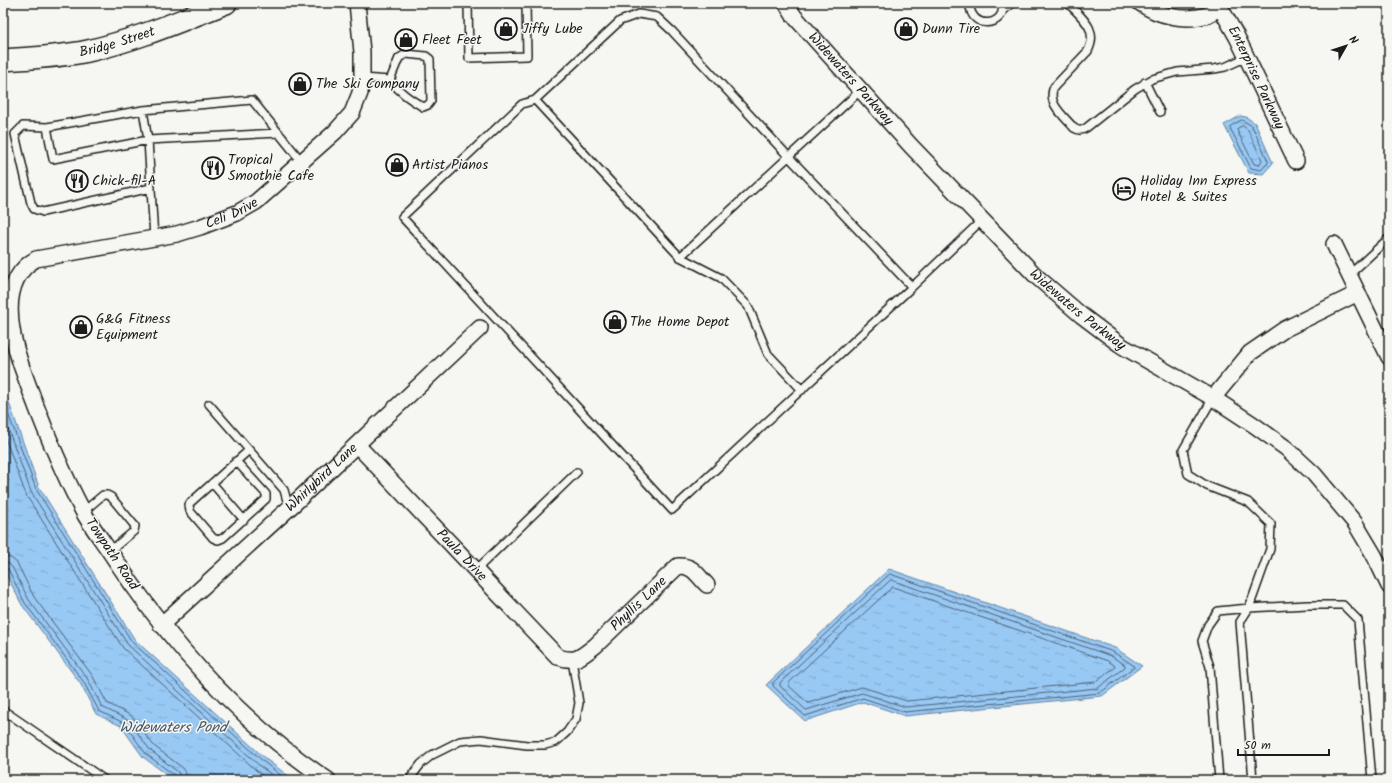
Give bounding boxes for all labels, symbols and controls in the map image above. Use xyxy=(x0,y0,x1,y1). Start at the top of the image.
shop icon: Jiffy Lube xyxy=(493,16,519,42)
shop icon: Dunn Tire xyxy=(893,16,919,42)
place label: Jiffy Lube xyxy=(522,18,583,40)
place label: Dunn Tire xyxy=(922,18,981,40)
street label: Bridge Street xyxy=(77,20,159,63)
street label: Enterprise Parkway xyxy=(1222,22,1291,134)
north arrow xyxy=(1326,26,1366,66)
shop icon: Fleet Feet xyxy=(393,27,419,53)
street label: Widewaters Parkway xyxy=(803,27,899,131)
place label: Fleet Feet xyxy=(422,29,482,51)
text: N xyxy=(1344,32,1362,49)
shop icon: The Ski Company xyxy=(287,71,313,97)
place label: The Ski Company xyxy=(316,73,419,95)
place label: Tropical Smoothie Cafe xyxy=(228,149,315,187)
shop icon: Artist Pianos xyxy=(384,152,410,178)
place label: Artist Pianos xyxy=(412,154,488,176)
restaurant icon: Tropical Smoothie Cafe xyxy=(200,155,226,181)
restaurant icon: Chick-fil-A xyxy=(64,168,90,194)
place label: Chick-fil-A xyxy=(92,170,156,192)
place label: Holiday Inn Express Hotel & Suites xyxy=(1140,170,1257,208)
hotel icon: Holiday Inn Express Hotel & Suites xyxy=(1111,176,1137,202)
street label: Celi Drive xyxy=(202,192,263,235)
street label: Widewaters Parkway xyxy=(1024,264,1131,356)
place label: G&G Fitness Equipment xyxy=(96,308,170,346)
shop icon: The Home Depot xyxy=(602,309,628,335)
place label: The Home Depot xyxy=(630,311,730,333)
shop icon: G&G Fitness Equipment xyxy=(68,314,94,340)
street label: Whirlybird Lane xyxy=(280,437,363,517)
street label: Towpath Road xyxy=(80,513,145,595)
street label: Paula Drive xyxy=(431,524,493,587)
street label: Phyllis Lane xyxy=(605,571,673,637)
water label: Widewaters Pond xyxy=(119,716,230,740)
scale bar xyxy=(1238,731,1329,757)
text: 50 m xyxy=(1244,736,1271,755)

